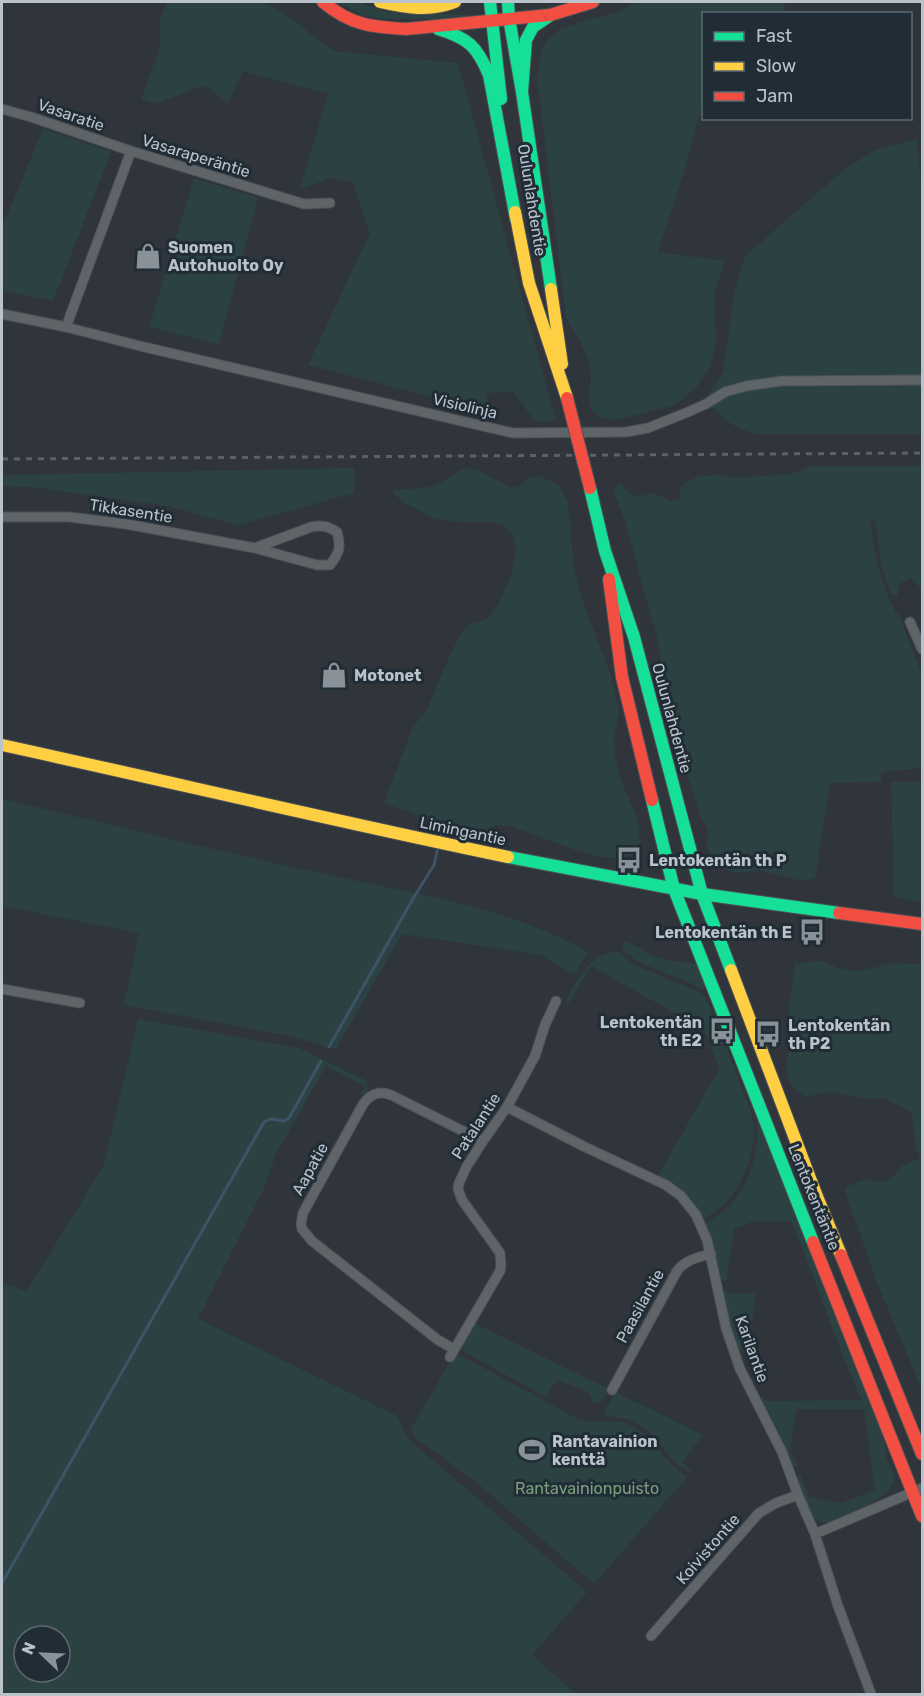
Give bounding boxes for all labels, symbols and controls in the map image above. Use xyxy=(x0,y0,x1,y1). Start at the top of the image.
legend xyxy=(702,12,912,120)
text: Fast xyxy=(756,25,792,47)
text: Slow xyxy=(756,55,796,77)
text: Jam xyxy=(756,85,793,107)
street label: Vasaratie xyxy=(35,95,107,135)
street label: Vasaraperäntie xyxy=(140,131,252,181)
street label: Oulunlahdentie xyxy=(514,143,550,257)
place label: Suomen Autohuolto Oy xyxy=(168,238,284,275)
shop icon: Suomen Autohuolto Oy xyxy=(133,241,163,271)
street label: Visiolinja xyxy=(431,389,499,423)
street label: Tikkasentie xyxy=(88,495,174,527)
shop icon: Motonet xyxy=(319,660,349,690)
street label: Oulunlahdentie xyxy=(648,661,696,775)
place label: Motonet xyxy=(354,666,422,685)
street label: Limingantie xyxy=(418,813,508,849)
bus stop icon: Lentokentän th P xyxy=(614,845,644,875)
place label: Lentokentän th P xyxy=(649,851,787,870)
bus stop icon: Lentokentän th E xyxy=(797,917,827,947)
place label: Lentokentän th E xyxy=(655,923,792,942)
place label: Lentokentän th E2 xyxy=(600,1013,702,1050)
bus stop icon: Lentokentän th E2 xyxy=(707,1016,737,1046)
place label: Lentokentän th P2 xyxy=(788,1016,890,1053)
bus stop icon: Lentokentän th P2 xyxy=(753,1019,783,1049)
street label: Patalantie xyxy=(448,1089,505,1163)
street label: Aapatie xyxy=(288,1139,332,1199)
street label: Lentokentäntie xyxy=(784,1141,844,1253)
street label: Paasilantie xyxy=(612,1266,668,1346)
street label: Karilantie xyxy=(731,1313,773,1385)
place label: Rantavainion kenttä xyxy=(552,1432,657,1469)
sports icon: Rantavainion kenttä xyxy=(517,1435,547,1465)
park label: Rantavainionpuisto xyxy=(515,1479,659,1498)
street label: Koivistontie xyxy=(672,1510,744,1588)
north arrow xyxy=(12,1624,72,1684)
text: N xyxy=(18,1639,40,1657)

